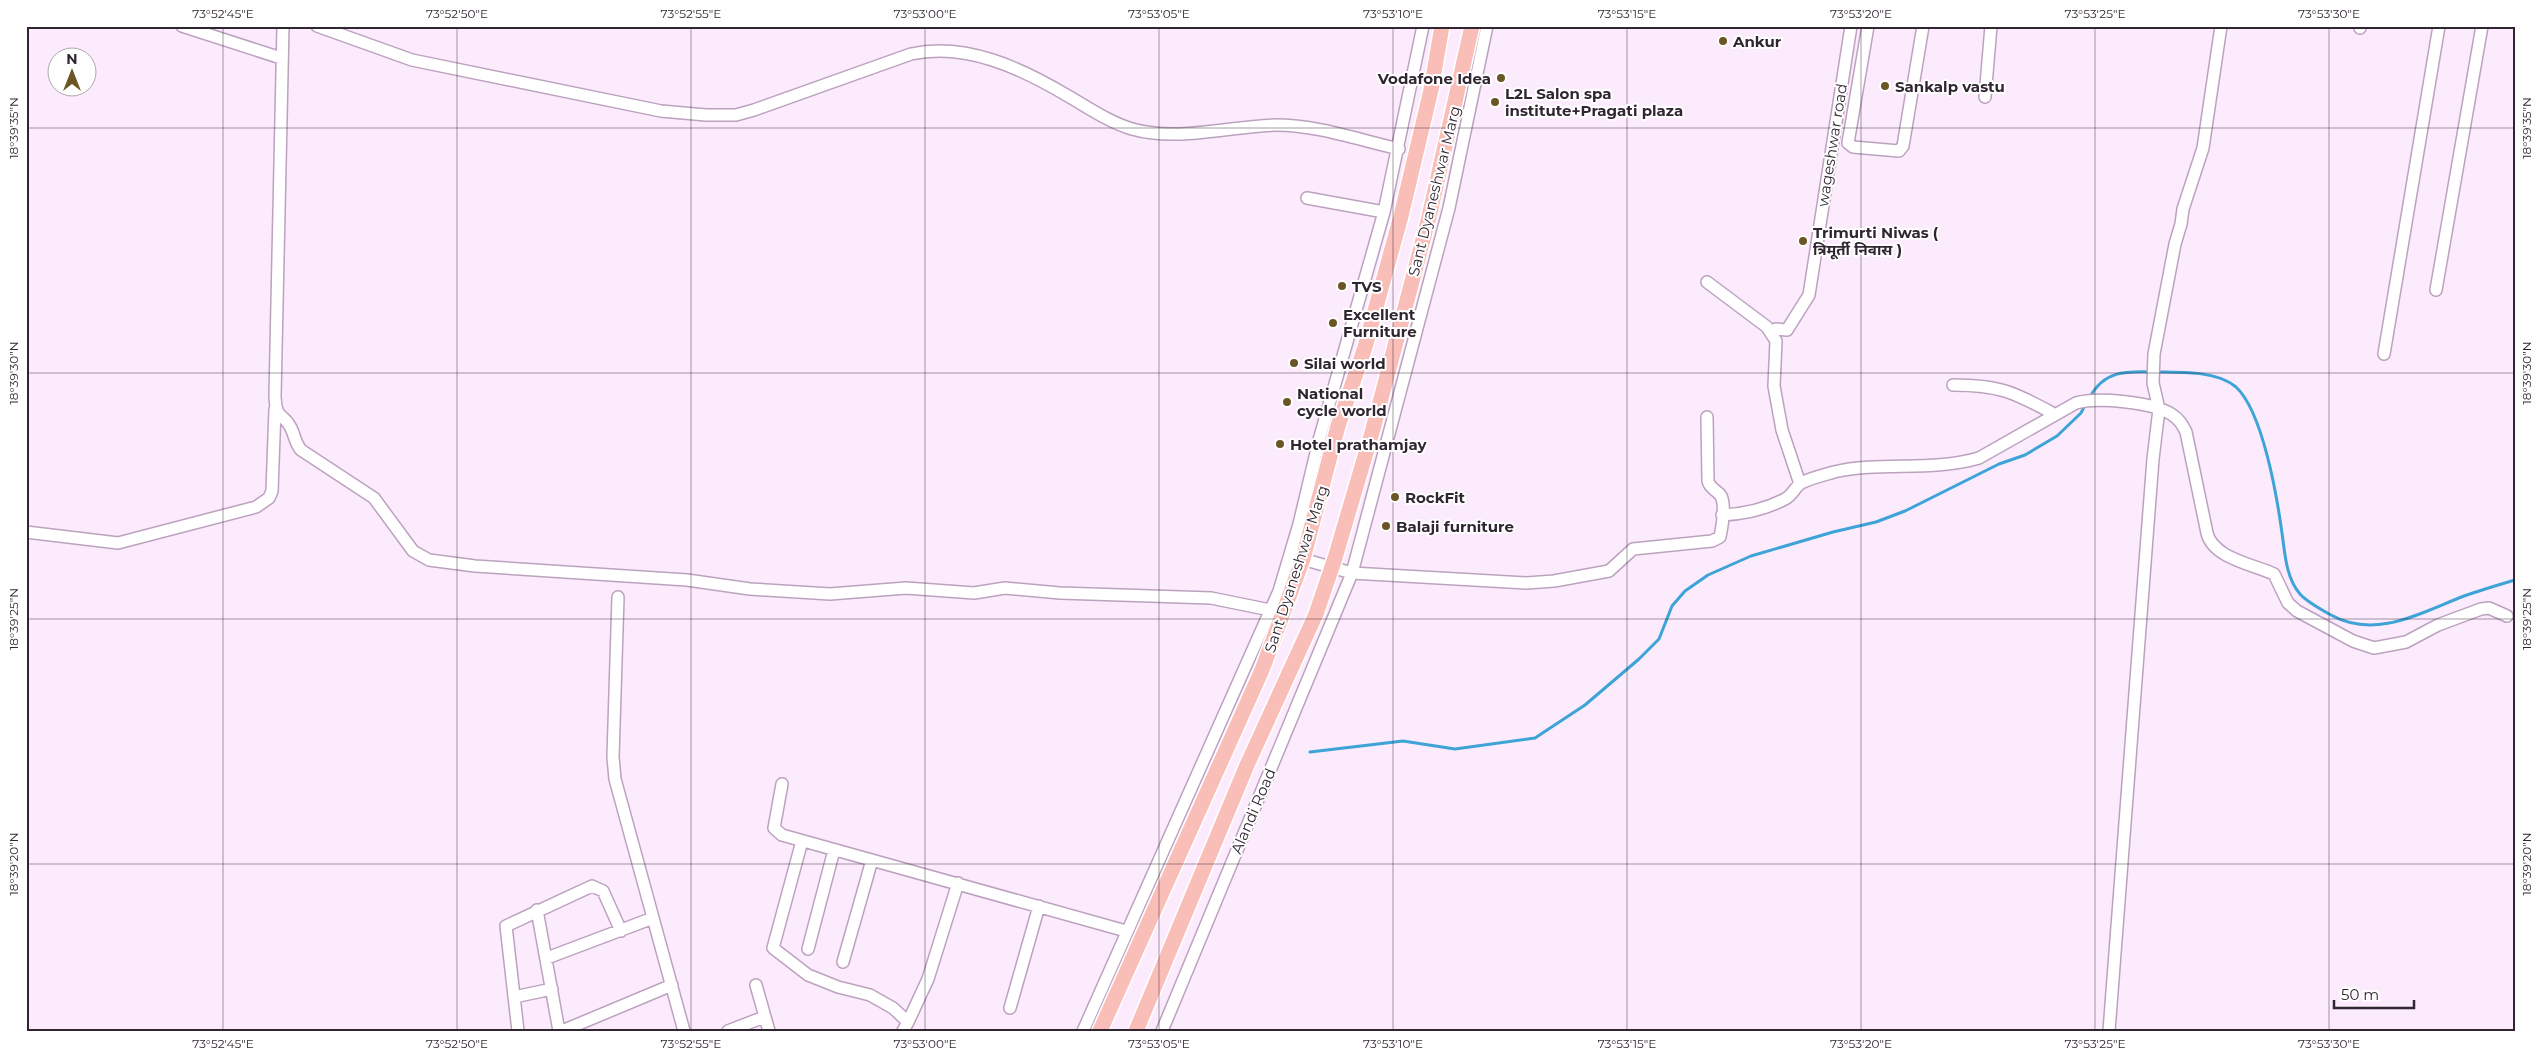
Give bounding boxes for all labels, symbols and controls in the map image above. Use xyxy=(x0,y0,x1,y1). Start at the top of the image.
text: 73°52'45"E xyxy=(192,6,254,21)
text: 73°52'50"E xyxy=(426,6,488,21)
text: 73°52'55"E xyxy=(661,6,721,21)
text: 73°53'00"E xyxy=(893,6,957,21)
text: 73°53'05"E xyxy=(1128,6,1190,21)
text: 73°53'10"E xyxy=(1363,6,1423,21)
text: 73°53'15"E xyxy=(1598,6,1656,21)
text: 73°53'20"E xyxy=(1830,6,1892,21)
text: 73°53'25"E xyxy=(2065,6,2125,21)
text: 73°53'30"E xyxy=(2298,6,2360,21)
place label: Ankur xyxy=(1732,32,1782,51)
marker: Ankur xyxy=(1717,35,1729,47)
north arrow xyxy=(48,48,98,98)
text: N xyxy=(66,50,78,68)
place label: Vodafone Idea xyxy=(1377,69,1491,88)
marker: Vodafone Idea xyxy=(1495,72,1507,84)
place label: Sankalp vastu xyxy=(1895,77,2005,96)
marker: Sankalp vastu xyxy=(1879,80,1891,92)
street label: wageshwar road xyxy=(1813,82,1851,208)
place label: L2L Salon spa institute+Pragati plaza xyxy=(1505,84,1683,120)
marker: L2L Salon spa institute+Pragati plaza xyxy=(1489,96,1501,108)
text: 18°39'35"N xyxy=(6,97,21,159)
text: 18°39'35"N xyxy=(2519,97,2534,159)
street label: Sant Dyaneshwar Marg xyxy=(1404,104,1464,278)
place label: Trimurti Niwas ( त्रिमूर्ती निवास ) xyxy=(1813,223,1939,260)
marker: Trimurti Niwas ( त्रिमूर्ती निवास ) xyxy=(1797,235,1809,247)
place label: TVS xyxy=(1352,277,1382,296)
marker: TVS xyxy=(1336,280,1348,292)
place label: Excellent Furniture xyxy=(1343,305,1417,341)
marker: Excellent Furniture xyxy=(1327,317,1339,329)
text: 18°39'30"N xyxy=(6,341,21,405)
text: 18°39'30"N xyxy=(2519,341,2534,405)
place label: Silai world xyxy=(1304,354,1386,373)
marker: Silai world xyxy=(1288,357,1300,369)
place label: National cycle world xyxy=(1297,384,1387,420)
marker: National cycle world xyxy=(1281,396,1293,408)
place label: Hotel prathamjay xyxy=(1290,435,1428,454)
marker: Hotel prathamjay xyxy=(1274,438,1286,450)
street label: Sant Dyaneshwar Marg xyxy=(1260,483,1332,655)
place label: RockFit xyxy=(1405,488,1466,507)
marker: RockFit xyxy=(1389,491,1401,503)
place label: Balaji furniture xyxy=(1396,517,1514,536)
marker: Balaji furniture xyxy=(1380,520,1392,532)
text: 18°39'25"N xyxy=(6,588,21,650)
text: 18°39'25"N xyxy=(2519,588,2534,650)
street label: Alandi Road xyxy=(1226,765,1280,857)
text: 18°39'20"N xyxy=(6,832,21,896)
text: 18°39'20"N xyxy=(2519,832,2534,896)
scale bar xyxy=(2334,977,2414,1009)
text: 50 m xyxy=(2341,985,2379,1004)
text: 73°52'45"E xyxy=(192,1036,254,1051)
text: 73°52'50"E xyxy=(426,1036,488,1051)
text: 73°52'55"E xyxy=(661,1036,721,1051)
text: 73°53'00"E xyxy=(893,1036,957,1051)
text: 73°53'05"E xyxy=(1128,1036,1190,1051)
text: 73°53'10"E xyxy=(1363,1036,1423,1051)
text: 73°53'15"E xyxy=(1598,1036,1656,1051)
text: 73°53'20"E xyxy=(1830,1036,1892,1051)
text: 73°53'25"E xyxy=(2065,1036,2125,1051)
text: 73°53'30"E xyxy=(2298,1036,2360,1051)

